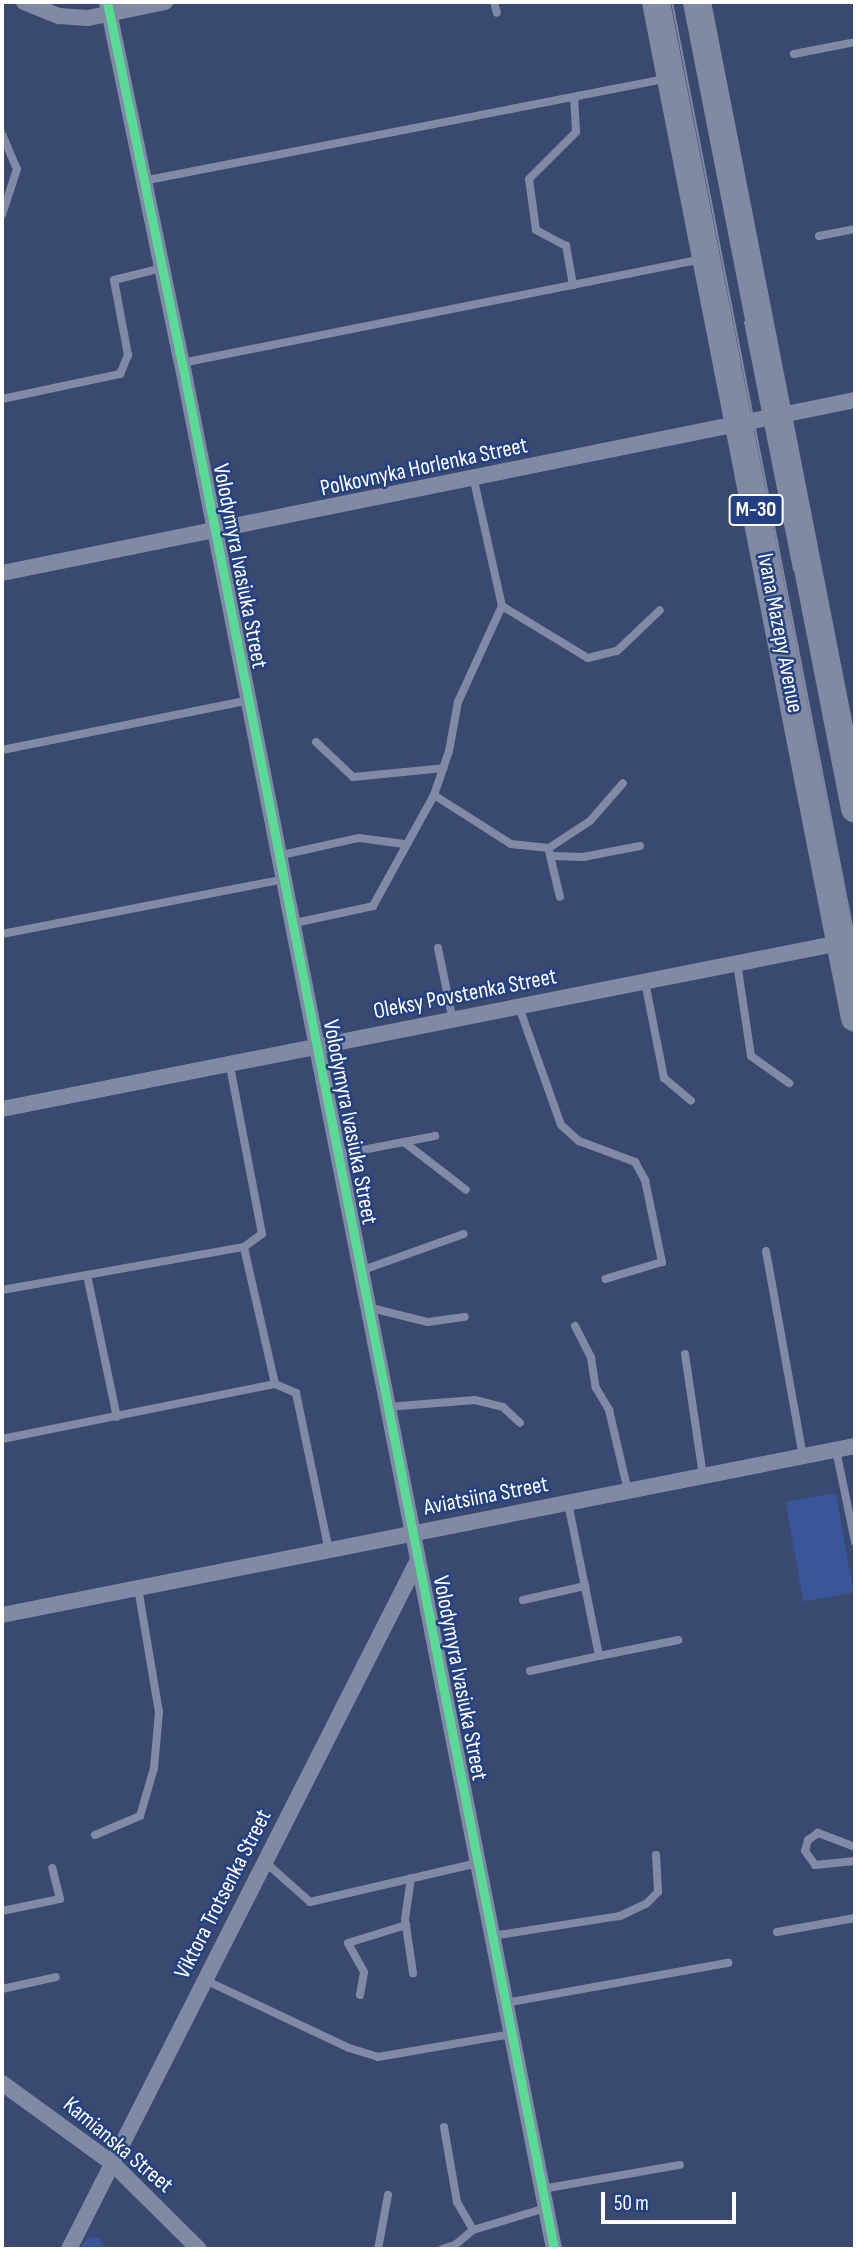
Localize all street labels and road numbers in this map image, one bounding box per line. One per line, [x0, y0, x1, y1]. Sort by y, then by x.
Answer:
street label: Polkovnyka Horlenka Street [318, 432, 530, 502]
street label: Volodymyra Ivasiuka Street [207, 461, 273, 671]
road number: М-30 [728, 492, 784, 528]
street label: Ivana Mazepy Avenue [751, 551, 809, 715]
street label: Oleksy Povstenka Street [371, 963, 559, 1025]
street label: Volodymyra Ivasiuka Street [317, 1017, 383, 1227]
street label: Aviatsiina Street [421, 1470, 551, 1522]
street label: Volodymyra Ivasiuka Street [427, 1573, 493, 1783]
street label: Viktora Trotsenka Street [168, 1805, 278, 1983]
street label: Kamianska Street [57, 2091, 179, 2199]

